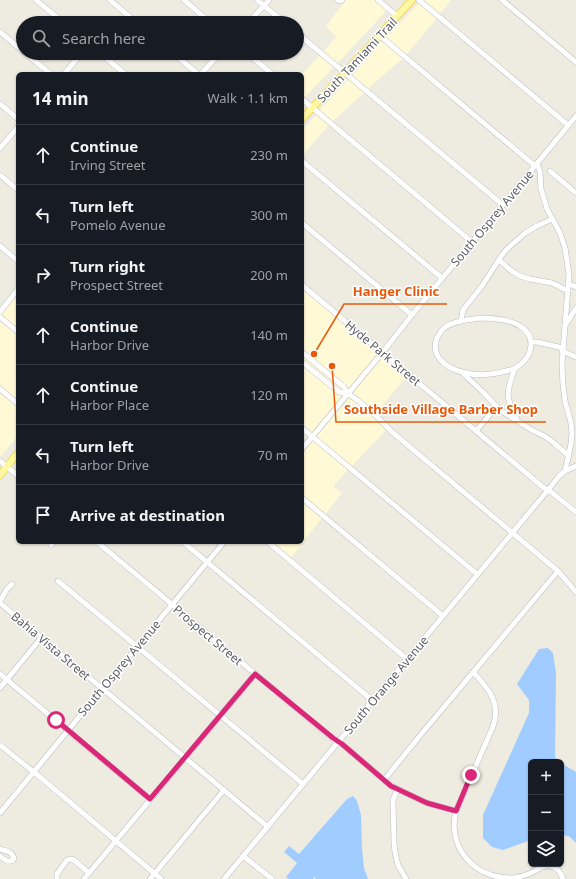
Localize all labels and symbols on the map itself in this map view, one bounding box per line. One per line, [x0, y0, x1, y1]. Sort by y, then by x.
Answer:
street label: South Tamiami Trail [313, 14, 401, 106]
street label: South Osprey Avenue [447, 166, 538, 270]
callout: Hanger Clinic [344, 279, 447, 304]
text: Hanger Clinic [353, 282, 440, 300]
street label: Hyde Park Street [341, 316, 425, 390]
callout: Southside Village Barber Shop [336, 397, 546, 422]
text: Southside Village Barber Shop [344, 400, 538, 418]
street label: Prospect Street [170, 601, 247, 670]
street label: Bahia Vista Street [8, 608, 95, 685]
street label: South Osprey Avenue [74, 616, 165, 720]
street label: South Orange Avenue [340, 632, 432, 738]
route start [47, 711, 65, 729]
route end [462, 766, 480, 784]

